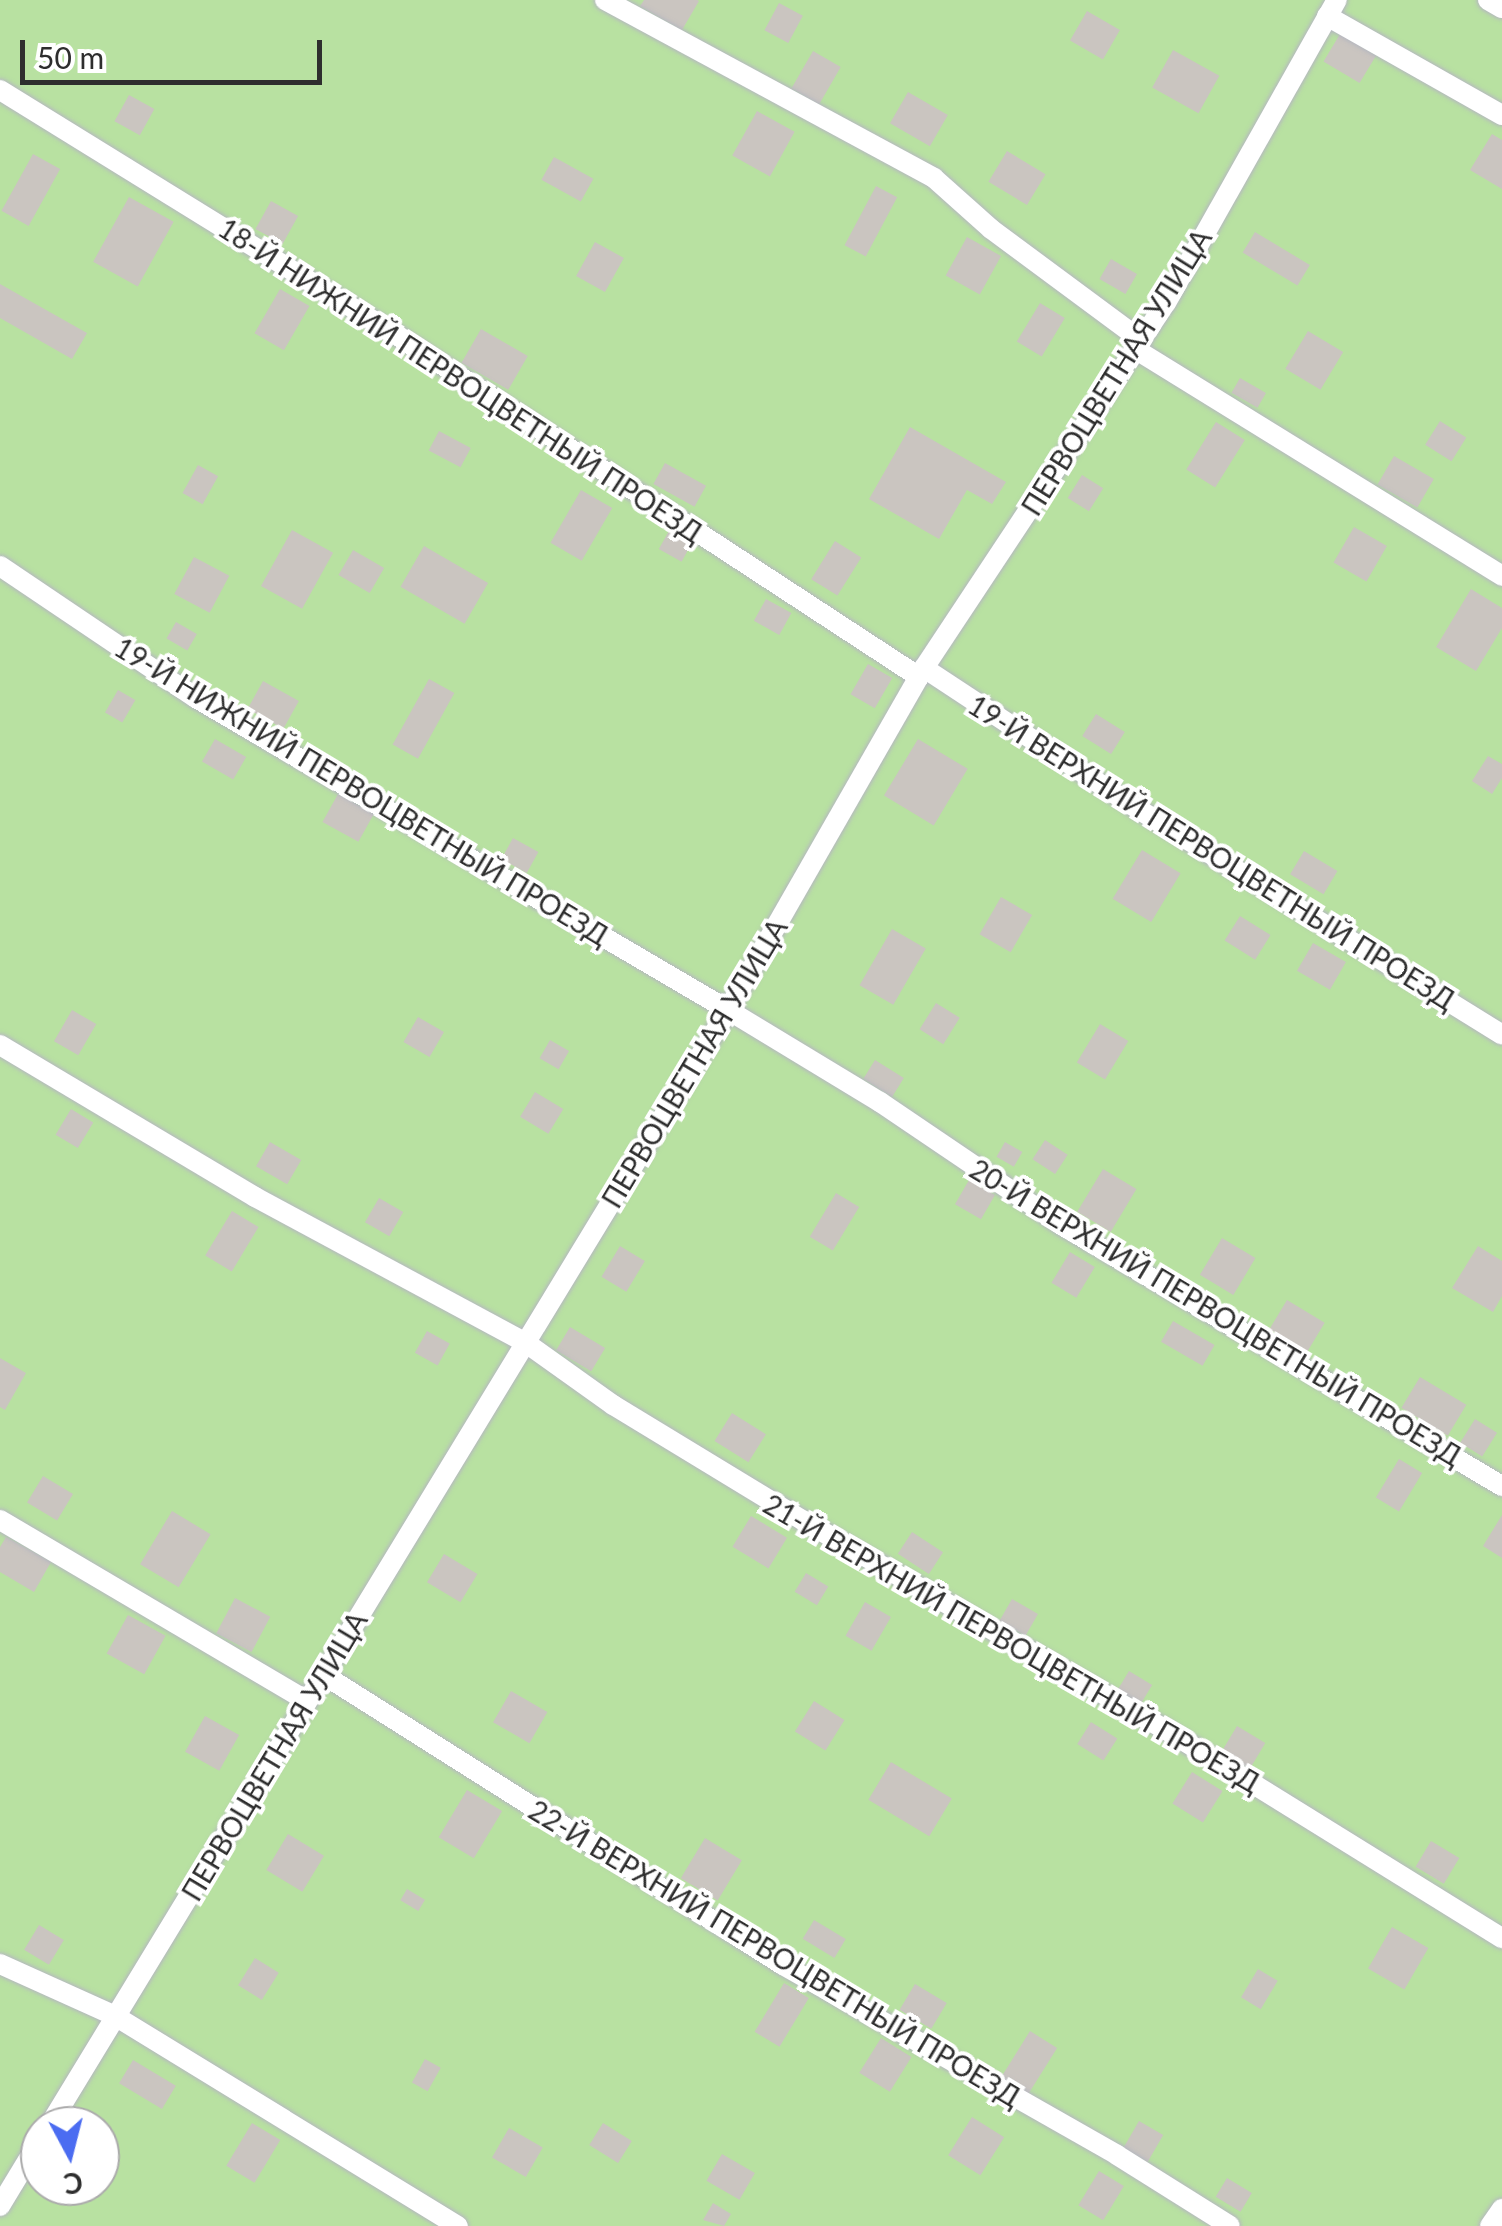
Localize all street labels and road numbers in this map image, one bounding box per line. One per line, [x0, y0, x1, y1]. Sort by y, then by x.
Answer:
street label: 18-Й НИЖНИЙ ПЕРВОЦВЕТНЫЙ ПРОЕЗД [213, 211, 709, 549]
street label: ПЕРВОЦВЕТНАЯ УЛИЦА [1014, 223, 1218, 521]
street label: 19-Й НИЖНИЙ ПЕРВОЦВЕТНЫЙ ПРОЕЗД [109, 630, 615, 952]
street label: 19-Й ВЕРХНИЙ ПЕРВОЦВЕТНЫЙ ПРОЕЗД [962, 687, 1462, 1017]
street label: ПЕРВОЦВЕТНАЯ УЛИЦА [594, 912, 794, 1214]
street label: 20-Й ВЕРХНИЙ ПЕРВОЦВЕТНЫЙ ПРОЕЗД [964, 1151, 1468, 1473]
street label: 21-Й ВЕРХНИЙ ПЕРВОЦВЕТНЫЙ ПРОЕЗД [758, 1487, 1266, 1799]
street label: ПЕРВОЦВЕТНАЯ УЛИЦА [174, 1605, 374, 1907]
street label: 22-Й ВЕРХНИЙ ПЕРВОЦВЕТНЫЙ ПРОЕЗД [523, 1792, 1027, 2114]

